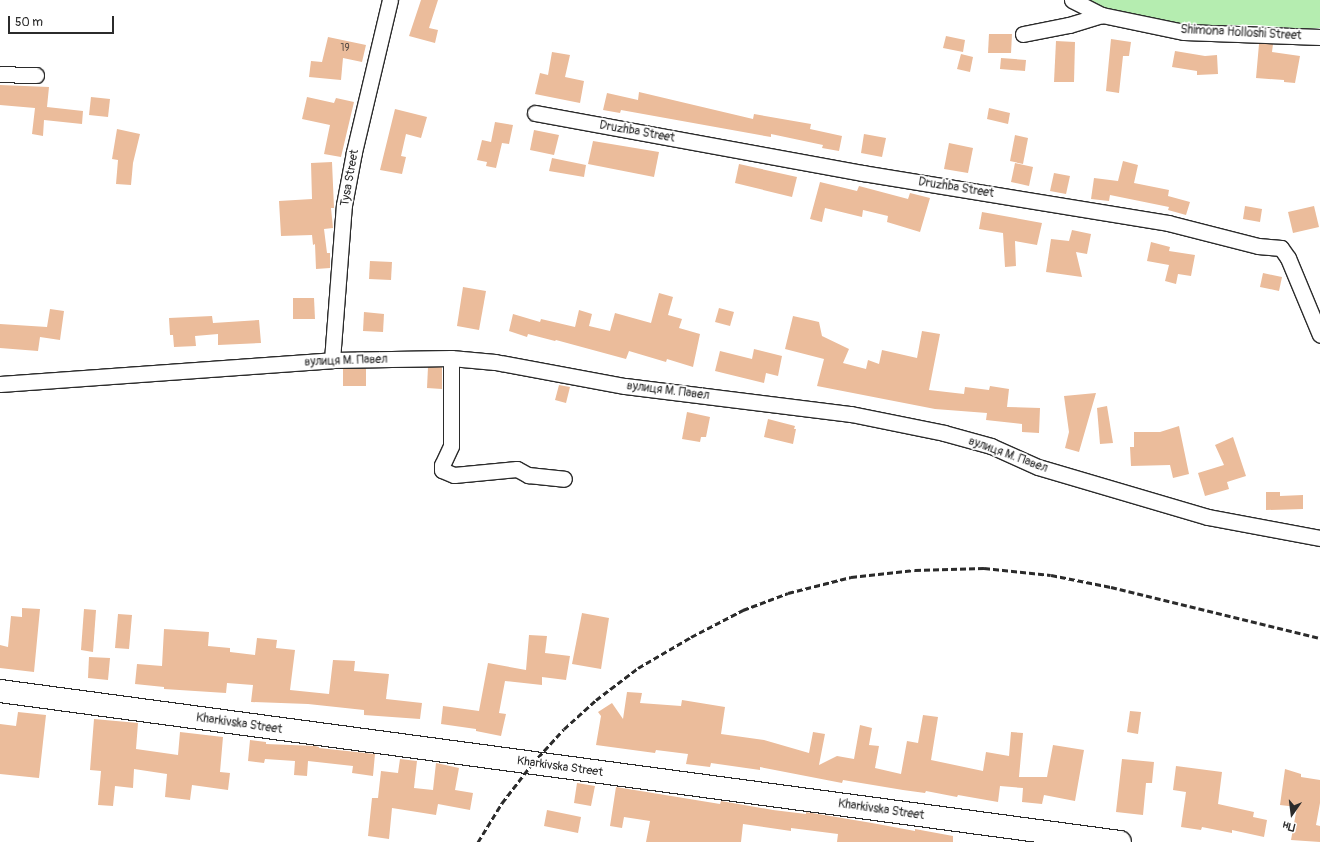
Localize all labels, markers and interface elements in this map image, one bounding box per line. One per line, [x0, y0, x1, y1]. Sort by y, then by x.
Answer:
scale bar [10, 8, 116, 34]
text: 50 m [15, 15, 43, 30]
street label: Shimona Holloshi Street [1180, 23, 1302, 43]
house number: 19 [340, 43, 350, 55]
street label: Druzhba Street [598, 118, 676, 146]
street label: Tysa Street [338, 148, 362, 208]
street label: Druzhba Street [917, 175, 995, 201]
street label: вулиця М. Павел [304, 352, 388, 370]
street label: вулиця М. Павел [626, 379, 710, 403]
street label: вулиця М. Павел [966, 434, 1050, 476]
street label: Kharkivska Street [195, 711, 283, 737]
street label: Kharkivska Street [516, 754, 604, 780]
north arrow [1272, 794, 1312, 834]
street label: Kharkivska Street [837, 797, 925, 823]
text: Пн [1282, 818, 1296, 834]

